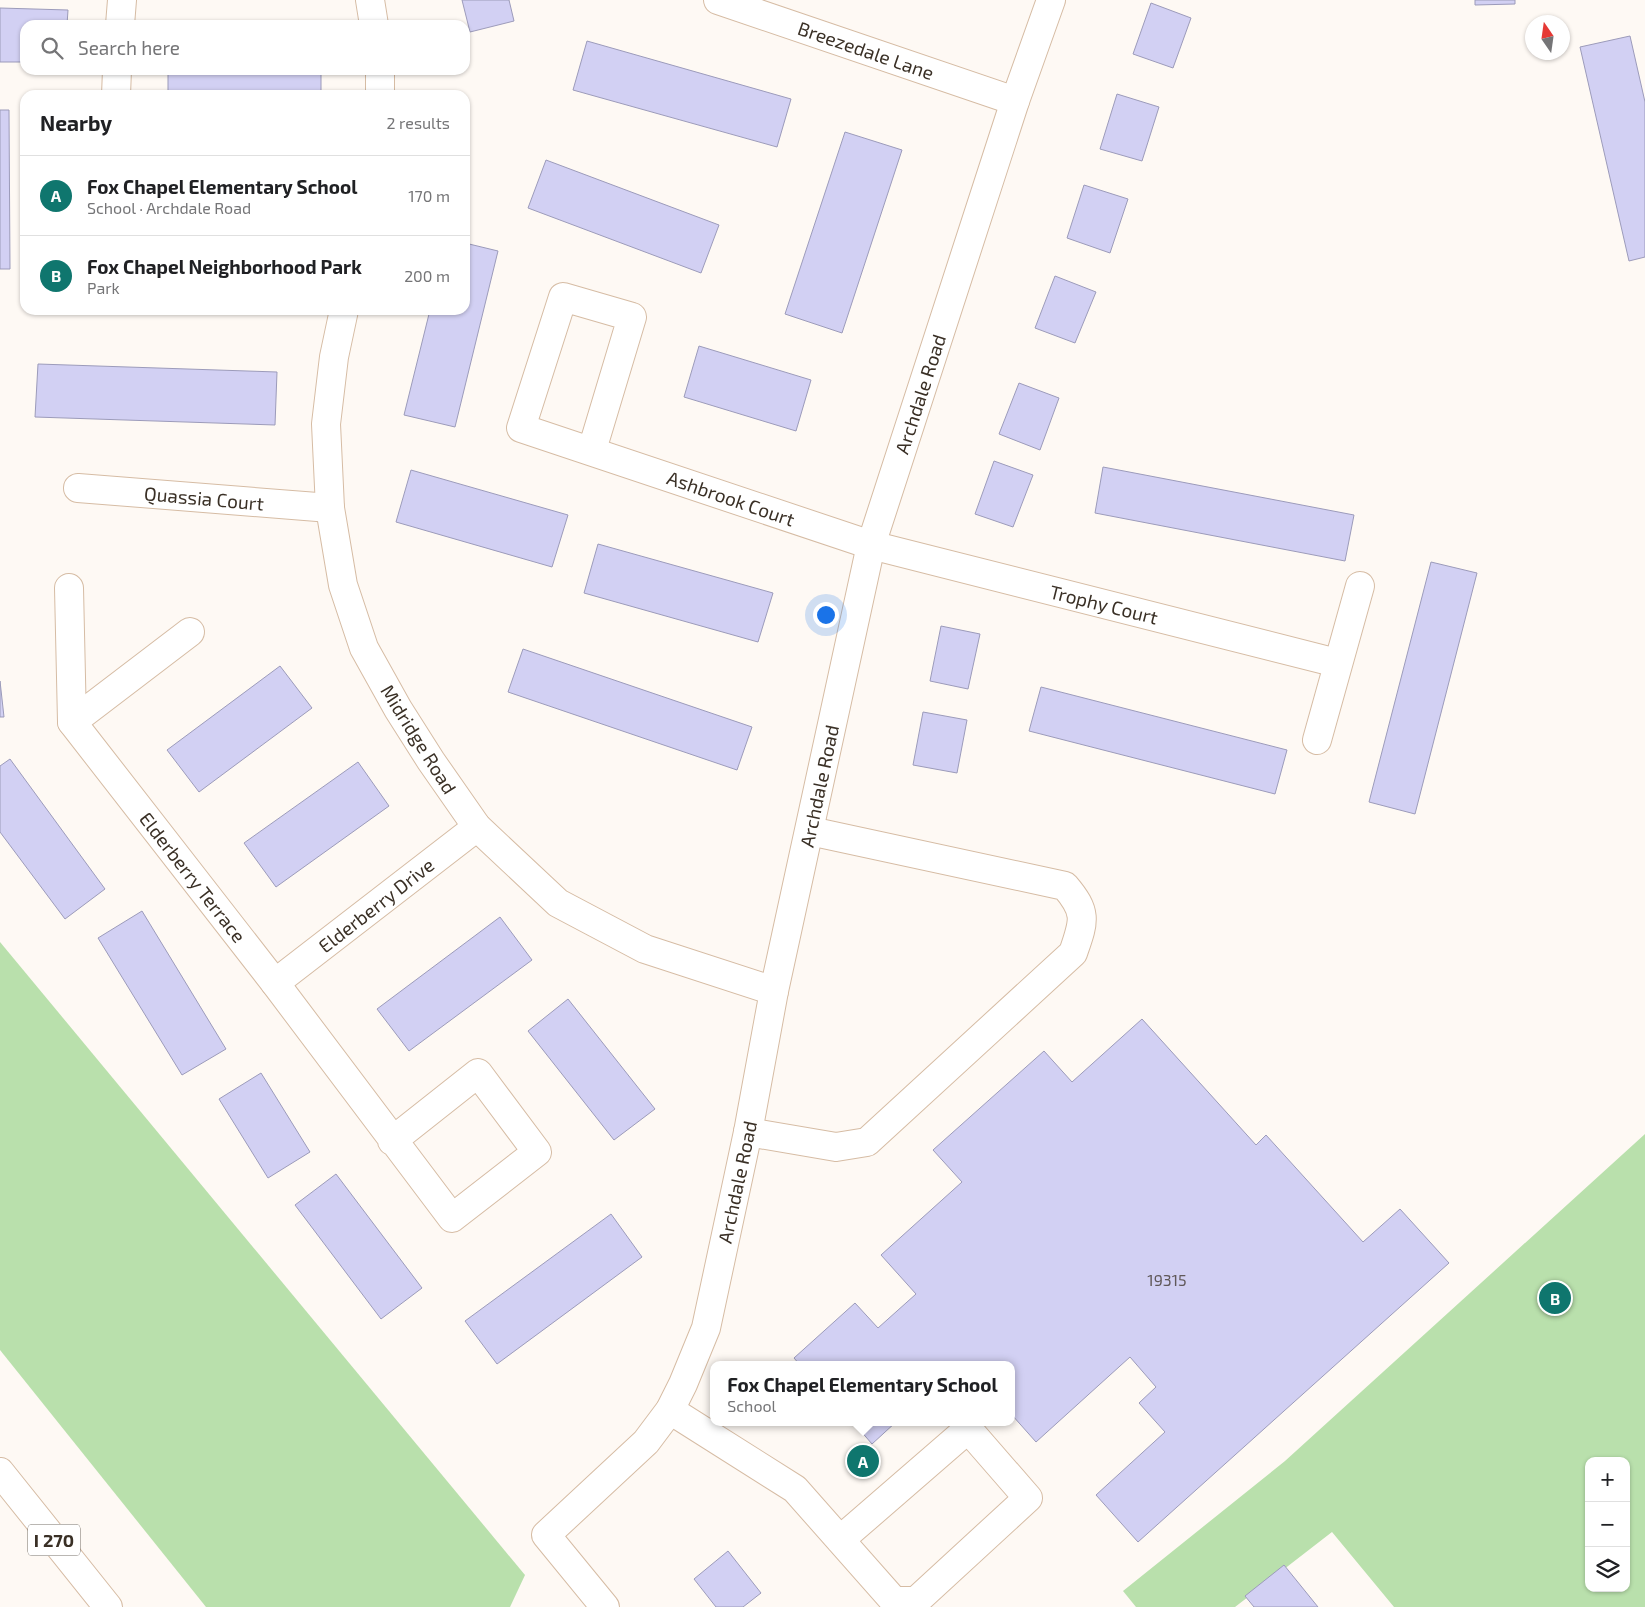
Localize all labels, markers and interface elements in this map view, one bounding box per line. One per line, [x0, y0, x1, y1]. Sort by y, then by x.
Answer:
north arrow [1525, 15, 1570, 60]
street label: Breezedale Lane [795, 16, 937, 84]
search box [20, 20, 470, 75]
icon: search [38, 34, 66, 62]
text: Search here [78, 36, 180, 59]
text: Nearby [40, 110, 112, 135]
text: 2 results [387, 113, 450, 132]
text: Fox Chapel Elementary School [87, 175, 357, 198]
text: A [51, 186, 61, 205]
text: 170 m [408, 186, 450, 205]
text: School · Archdale Road [87, 198, 251, 217]
text: Fox Chapel Neighborhood Park [87, 255, 362, 278]
text: B [51, 266, 61, 285]
text: 200 m [404, 266, 450, 285]
text: Park [87, 278, 120, 297]
street label: Archdale Road [890, 331, 950, 457]
street label: Ashbrook Court [664, 465, 798, 531]
street label: Quassia Court [143, 481, 265, 515]
street label: Trophy Court [1048, 579, 1160, 629]
your location [813, 602, 839, 628]
street label: Midridge Road [376, 680, 462, 798]
street label: Archdale Road [795, 723, 843, 849]
street label: Elderberry Terrace [135, 807, 251, 947]
street label: Elderberry Drive [314, 853, 438, 957]
street label: Archdale Road [713, 1119, 761, 1245]
house number: 19315 [1147, 1270, 1187, 1289]
pin: B [1539, 1279, 1571, 1317]
popup [710, 1361, 1015, 1426]
text: Fox Chapel Elementary School [727, 1373, 998, 1396]
text: School [727, 1396, 776, 1415]
pin: A [847, 1442, 879, 1480]
map controls [1585, 1457, 1630, 1592]
button: + [1585, 1457, 1630, 1502]
button: − [1585, 1502, 1630, 1547]
road number: I 270 [28, 1524, 80, 1556]
button: layers [1585, 1547, 1630, 1592]

